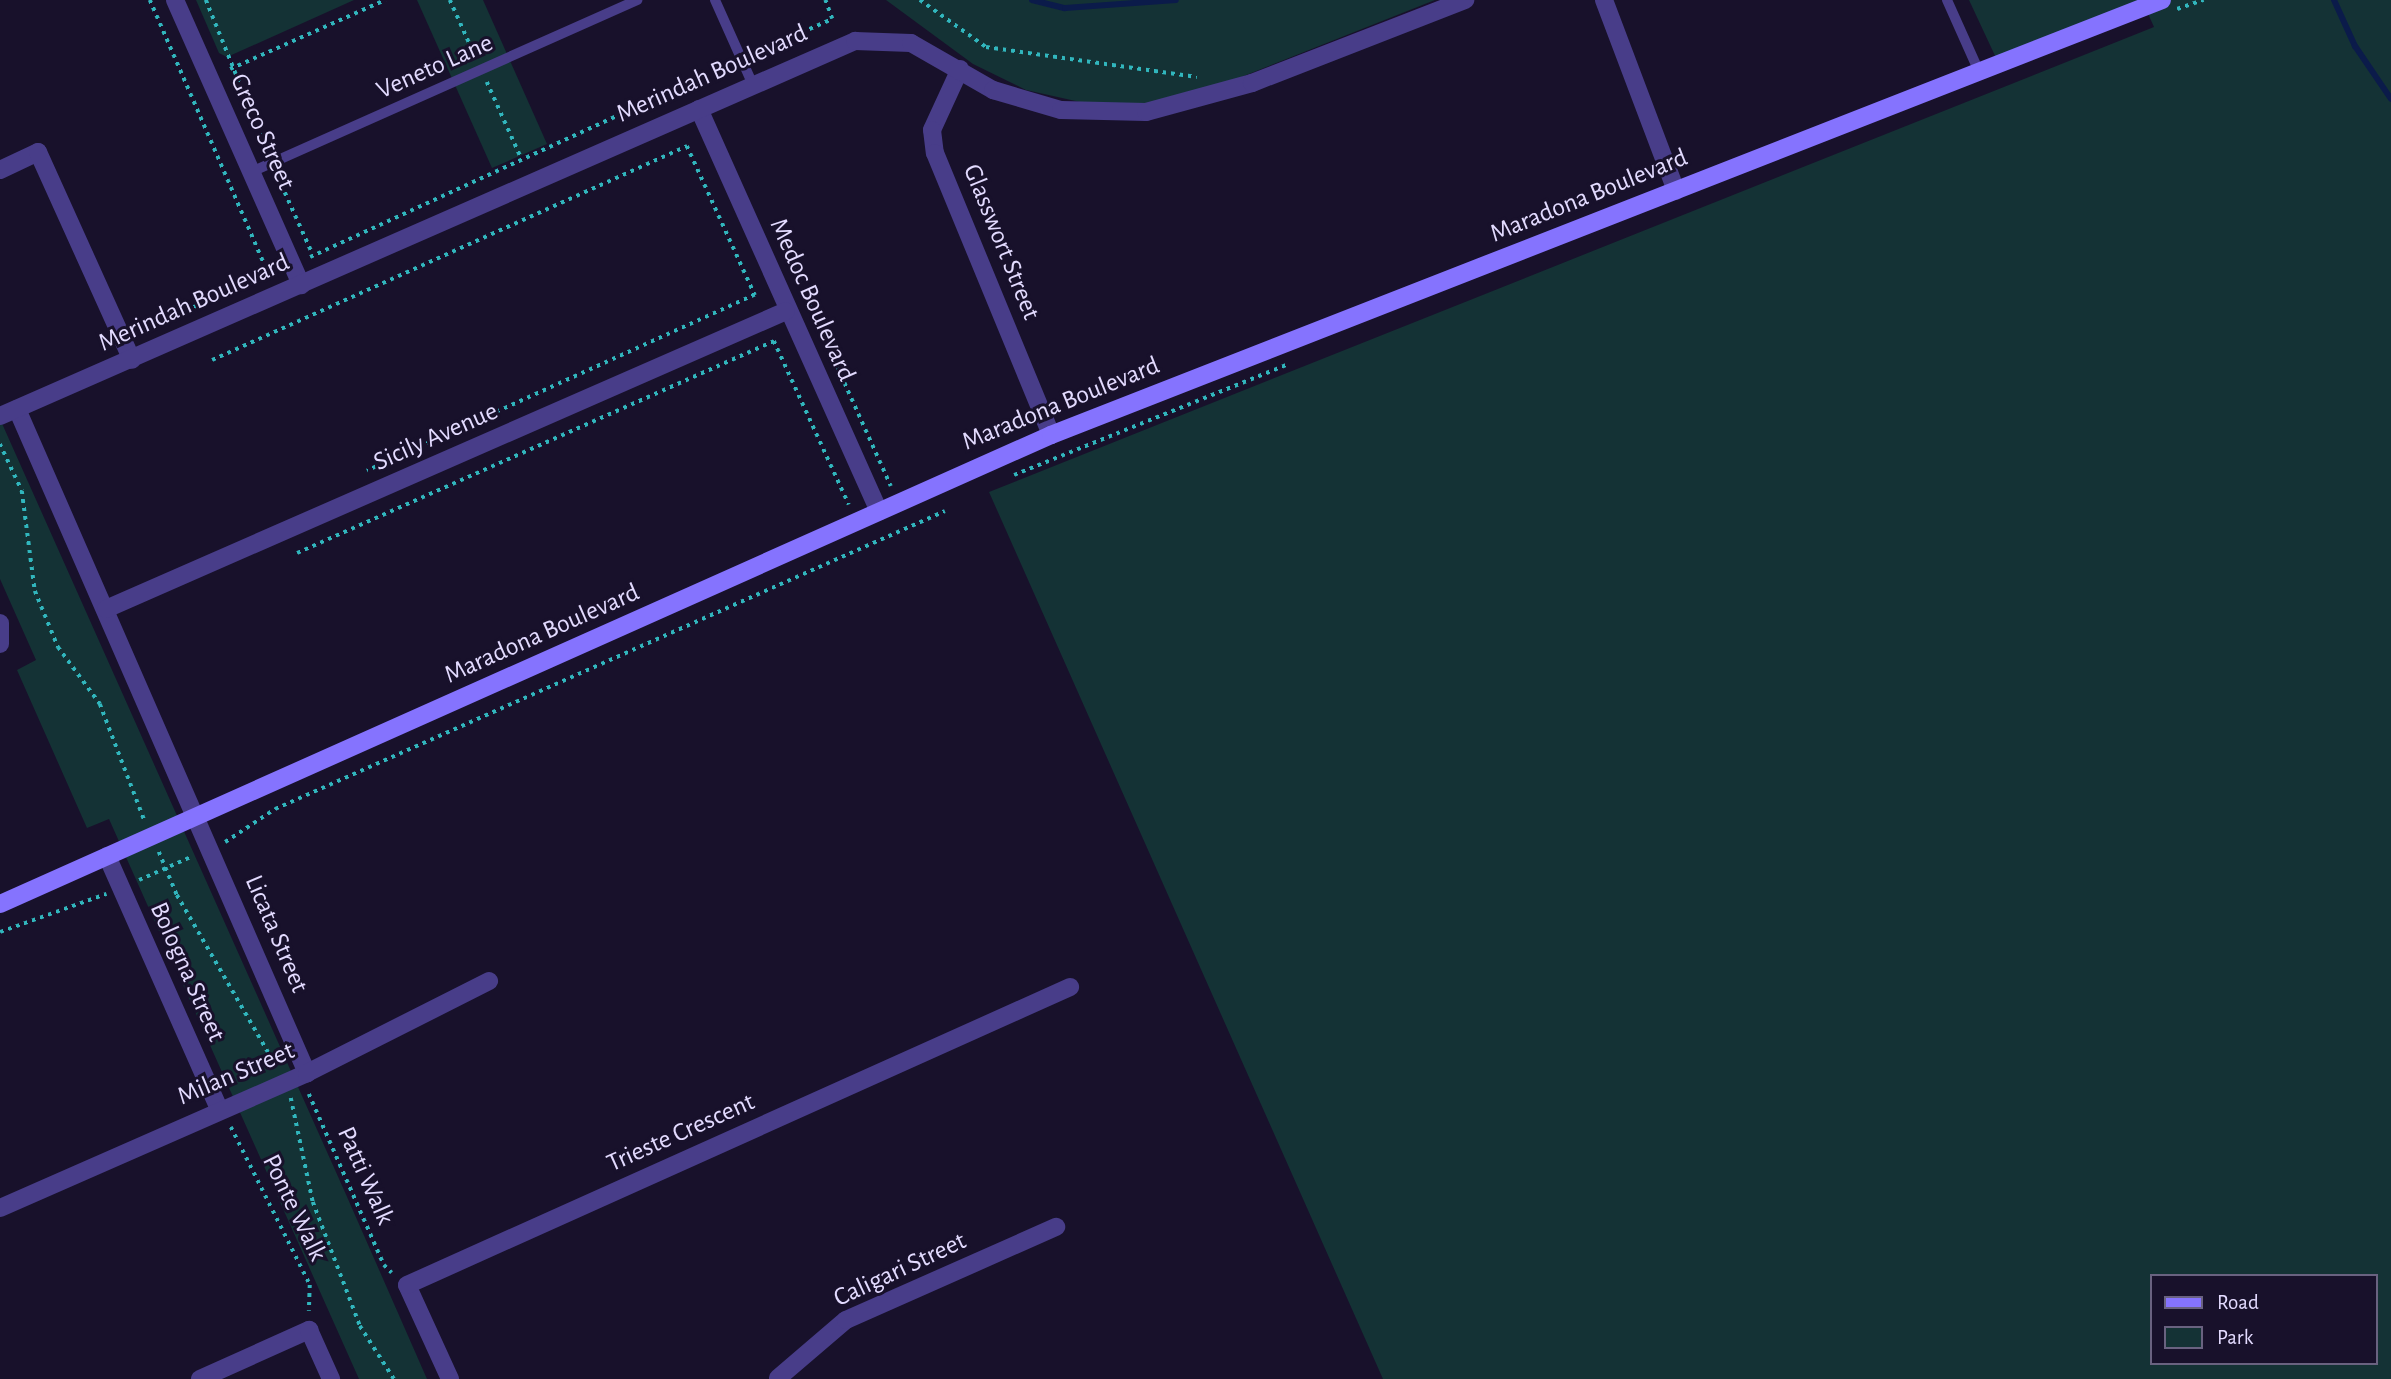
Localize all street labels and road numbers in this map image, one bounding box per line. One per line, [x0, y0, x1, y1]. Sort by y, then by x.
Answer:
street label: Merindah Boulevard [612, 18, 812, 130]
street label: Veneto Lane [372, 28, 498, 106]
street label: Greco Street [223, 69, 301, 195]
street label: Maradona Boulevard [1486, 142, 1692, 250]
street label: Glasswort Street [956, 160, 1046, 324]
street label: Medoc Boulevard [762, 214, 862, 386]
street label: Merindah Boulevard [94, 247, 294, 359]
street label: Maradona Boulevard [958, 350, 1164, 458]
street label: Sicily Avenue [369, 396, 503, 478]
street label: Maradona Boulevard [440, 577, 644, 691]
street label: Licata Street [237, 871, 315, 997]
street label: Bologna Street [142, 897, 232, 1047]
street label: Milan Street [173, 1035, 299, 1113]
street label: Trieste Crescent [602, 1087, 760, 1179]
street label: Patti Walk [330, 1122, 400, 1230]
street label: Ponte Walk [255, 1150, 333, 1266]
street label: Caligari Street [829, 1226, 971, 1314]

